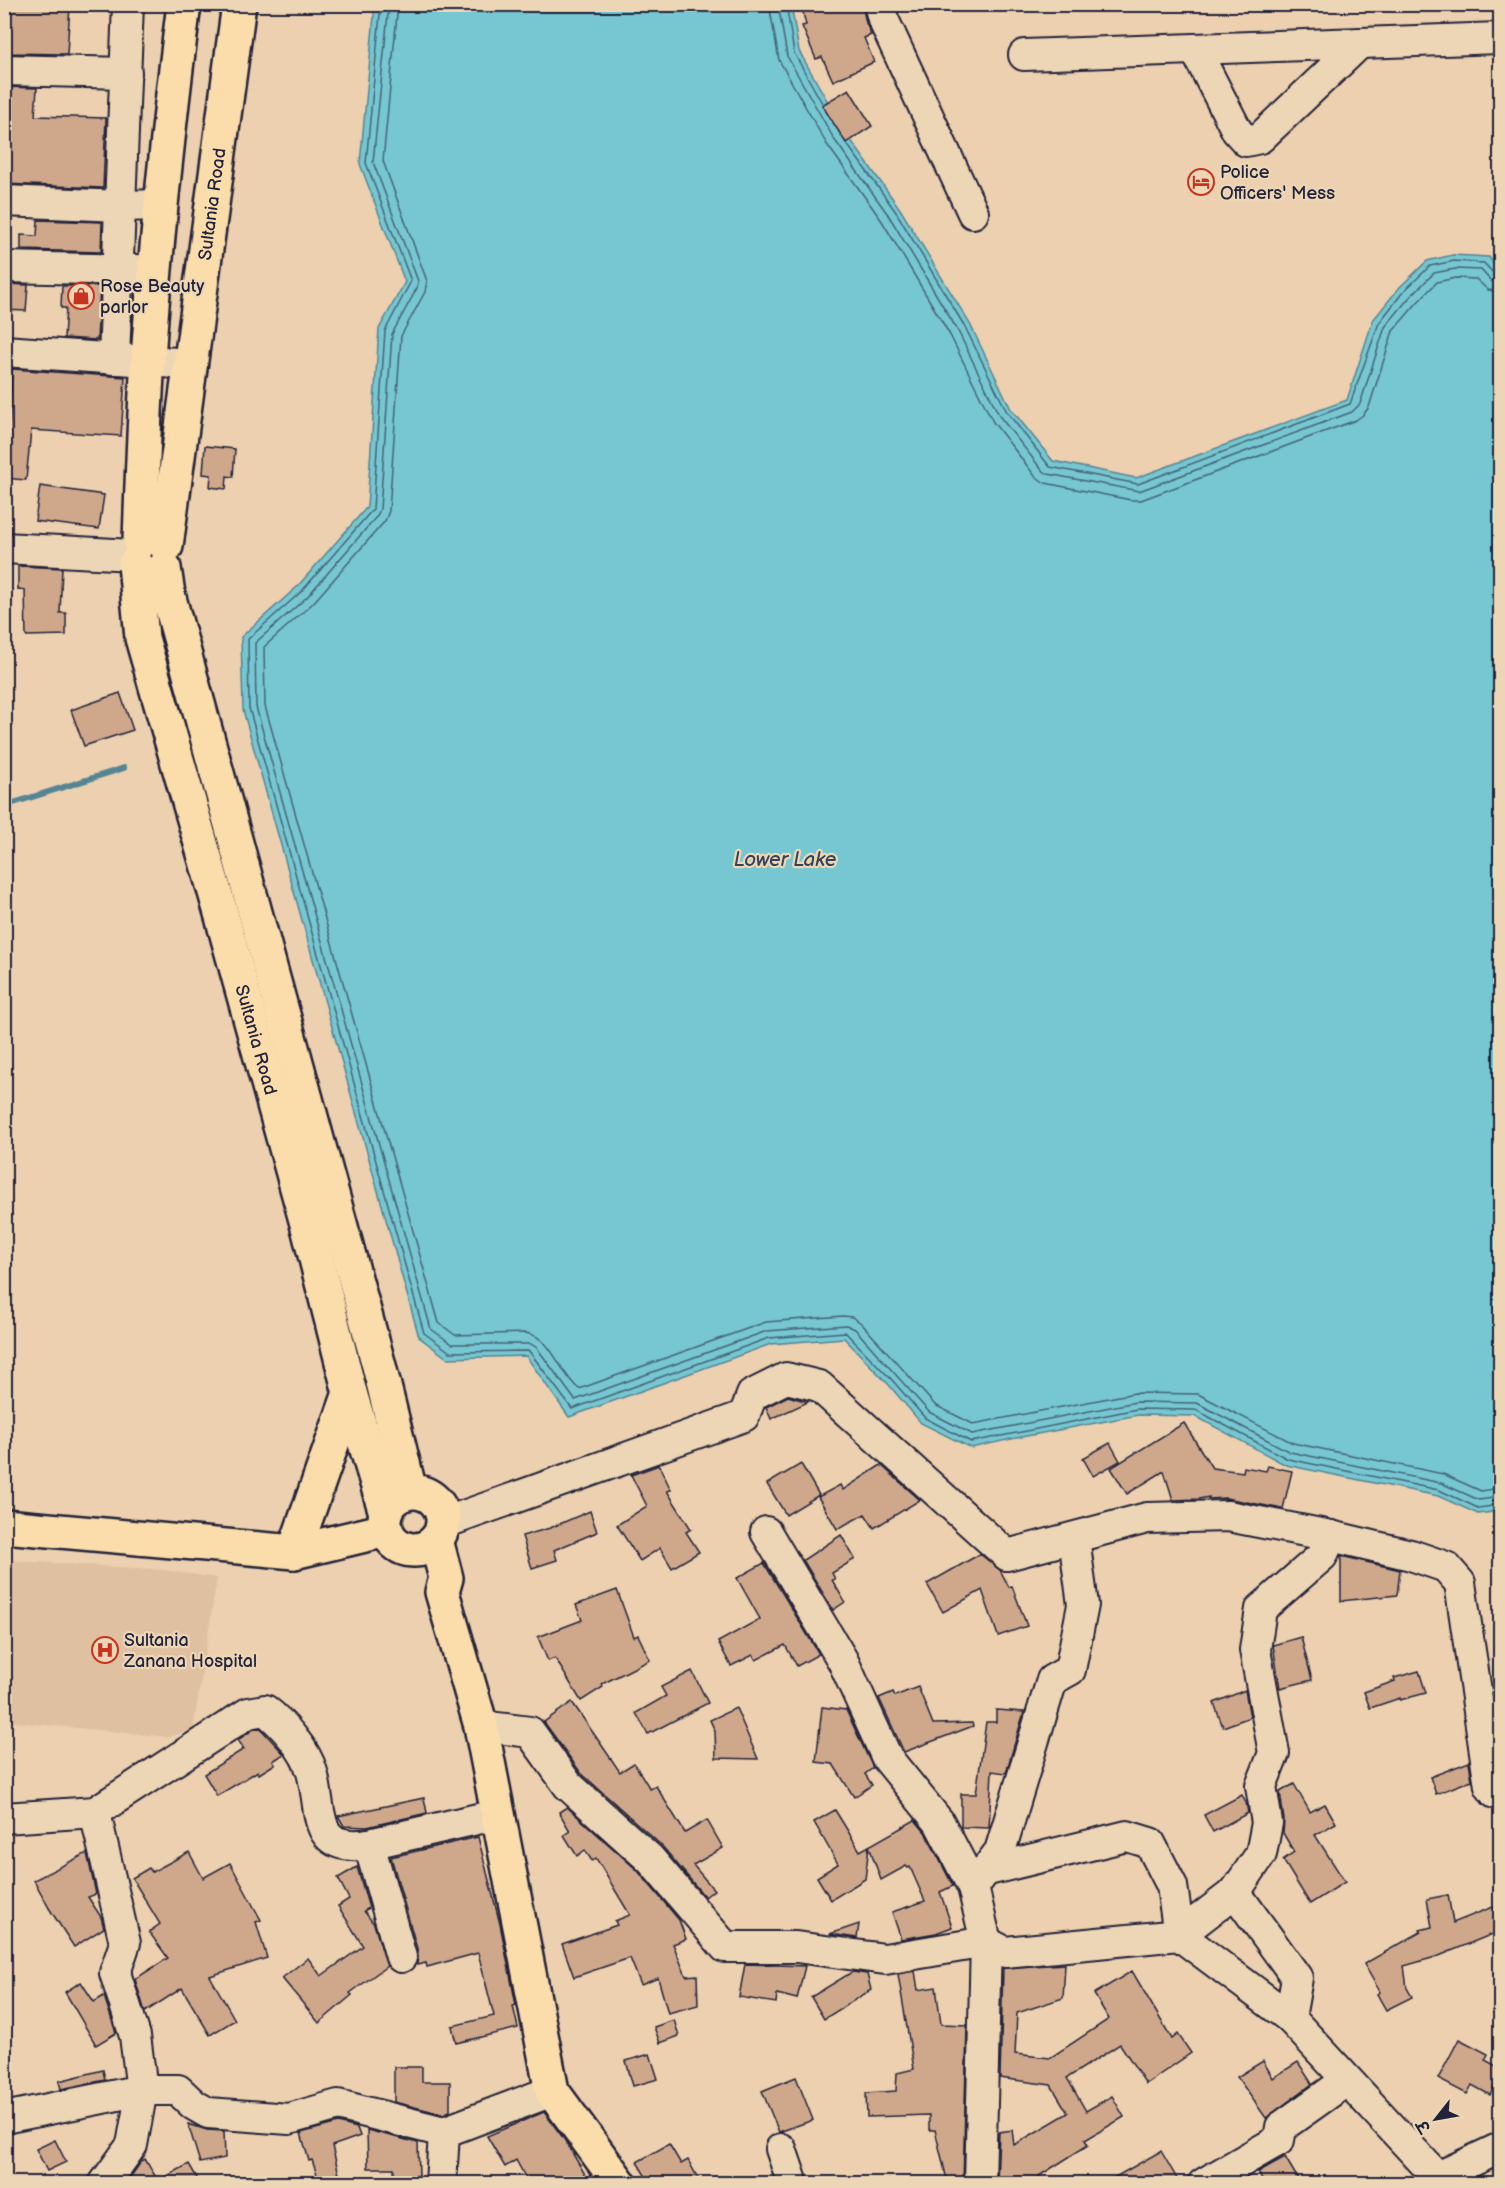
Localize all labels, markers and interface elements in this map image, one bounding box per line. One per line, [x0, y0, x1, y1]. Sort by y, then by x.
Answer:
street label: Sultania Road [194, 147, 230, 262]
place label: Police Officers' Mess [1220, 162, 1335, 204]
hotel icon: Police Officers' Mess [1186, 167, 1216, 197]
place label: Rose Beauty parlor [100, 276, 205, 318]
shop icon: Rose Beauty parlor [66, 281, 96, 311]
water label: Lower Lake [734, 848, 837, 872]
street label: Sultania Road [231, 982, 281, 1097]
place label: Sultania Zanana Hospital [123, 1630, 257, 1672]
hospital icon: Sultania Zanana Hospital [90, 1635, 120, 1665]
north arrow [1406, 2089, 1466, 2149]
text: उ [1413, 2115, 1436, 2137]

